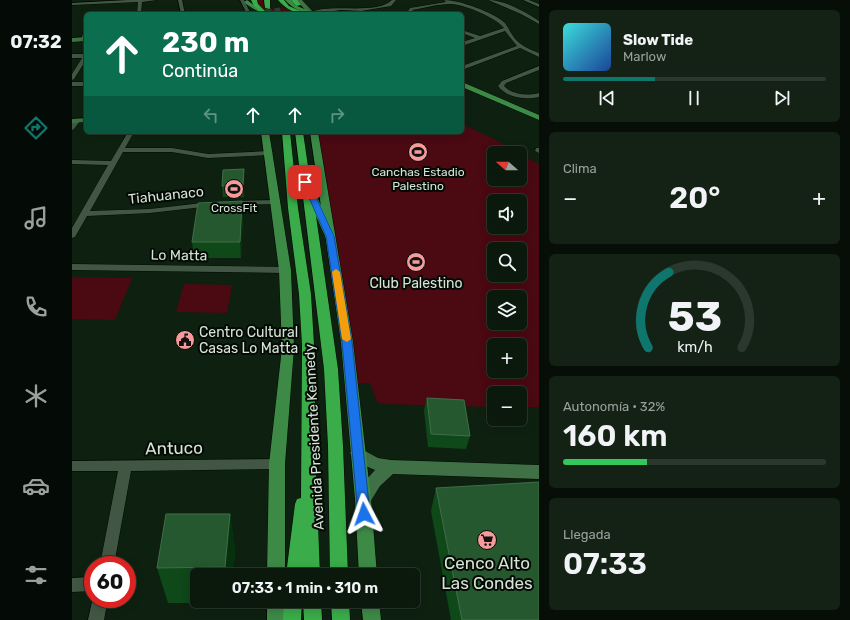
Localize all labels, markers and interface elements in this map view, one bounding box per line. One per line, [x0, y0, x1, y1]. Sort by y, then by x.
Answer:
text: 230 m [162, 26, 249, 59]
icon: ahead [96, 28, 148, 80]
text: 07:32 [10, 31, 62, 53]
text: Slow Tide [623, 31, 693, 49]
text: Marlow [623, 49, 666, 64]
text: Continúa [162, 60, 238, 82]
icon: previous [596, 87, 618, 109]
icon: pause [683, 87, 705, 109]
icon: next [771, 87, 793, 109]
icon: left [200, 104, 222, 126]
icon: ahead [242, 104, 264, 126]
icon: ahead [284, 104, 306, 126]
icon: right [326, 104, 348, 126]
icon: directions [22, 114, 50, 142]
sports icon: Canchas Estadio Palestino [407, 141, 429, 163]
north arrow [487, 146, 527, 186]
map controls [487, 146, 527, 426]
text: Clima [563, 161, 597, 176]
pin [288, 165, 322, 199]
place label: Canchas Estadio Palestino [371, 165, 465, 193]
icon: arrive [294, 171, 316, 193]
sports icon: CrossFit [223, 178, 245, 200]
text: 20° [669, 180, 720, 216]
street label: Tiahuanaco [127, 183, 205, 208]
text: − [563, 185, 577, 212]
text: + [812, 185, 826, 212]
button: sound [487, 194, 527, 234]
place label: CrossFit [211, 201, 257, 215]
icon: music [22, 204, 50, 232]
button: search [487, 242, 527, 282]
street label: Lo Matta [151, 247, 207, 264]
sports icon: Club Palestino [405, 251, 427, 273]
place label: Club Palestino [369, 275, 463, 292]
button: layers [487, 290, 527, 330]
text: 53 [667, 292, 722, 341]
icon: phone [22, 293, 50, 321]
place label: Centro Cultural Casas Lo Matta [199, 324, 298, 357]
public building icon: Centro Cultural Casas Lo Matta [174, 329, 196, 351]
button: + [487, 338, 527, 378]
text: km/h [677, 339, 712, 356]
street label: Avenida Presidente Kennedy [301, 343, 328, 530]
icon: climate [22, 382, 50, 410]
button: − [487, 386, 527, 426]
text: Autonomía · 32% [563, 399, 665, 414]
text: 160 km [563, 418, 667, 454]
street label: Antuco [145, 437, 203, 459]
icon: car [22, 472, 50, 500]
position arrow [343, 493, 385, 535]
text: Llegada [563, 527, 611, 542]
supermarket icon: Cenco Alto Las Condes [476, 529, 498, 551]
text: 07:33 [563, 546, 647, 582]
place label: Cenco Alto Las Condes [441, 553, 533, 593]
speed limit sign: 60 [84, 556, 136, 608]
icon: filters [22, 561, 50, 589]
text: 07:33 · 1 min · 310 m [232, 579, 378, 597]

